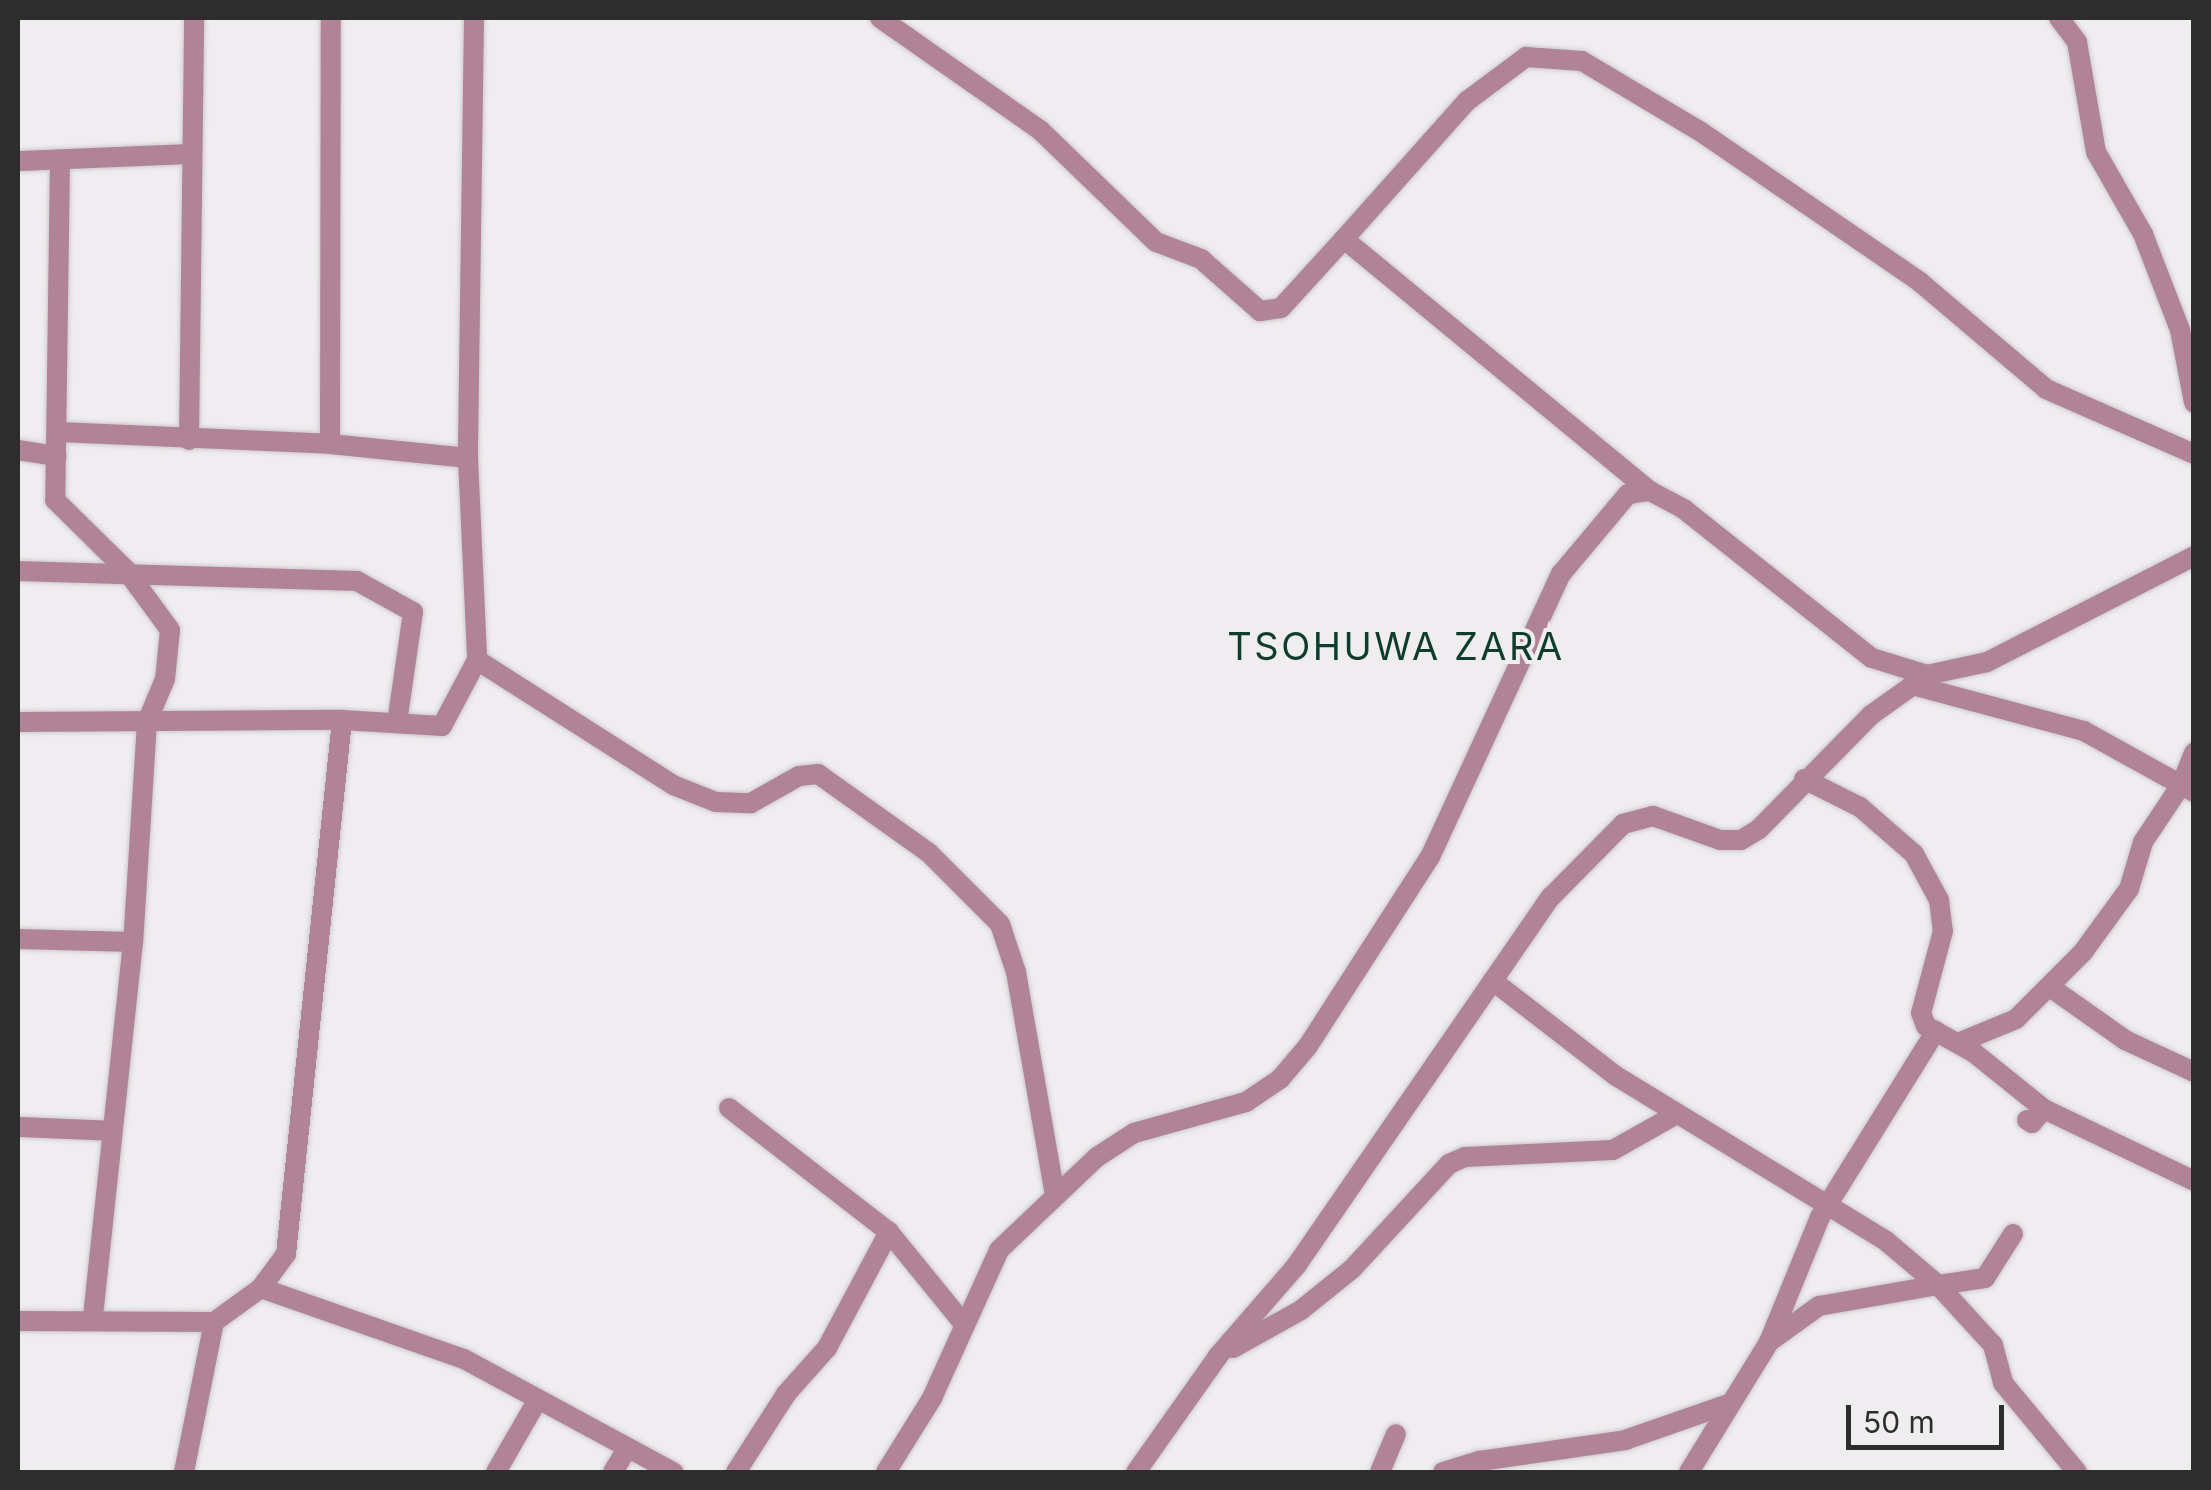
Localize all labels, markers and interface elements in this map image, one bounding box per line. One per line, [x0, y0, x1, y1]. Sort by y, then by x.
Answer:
district label: TSOHUWA ZARA [1227, 624, 1565, 670]
scale bar [1851, 1385, 2008, 1447]
text: 50 m [1863, 1404, 1935, 1440]

